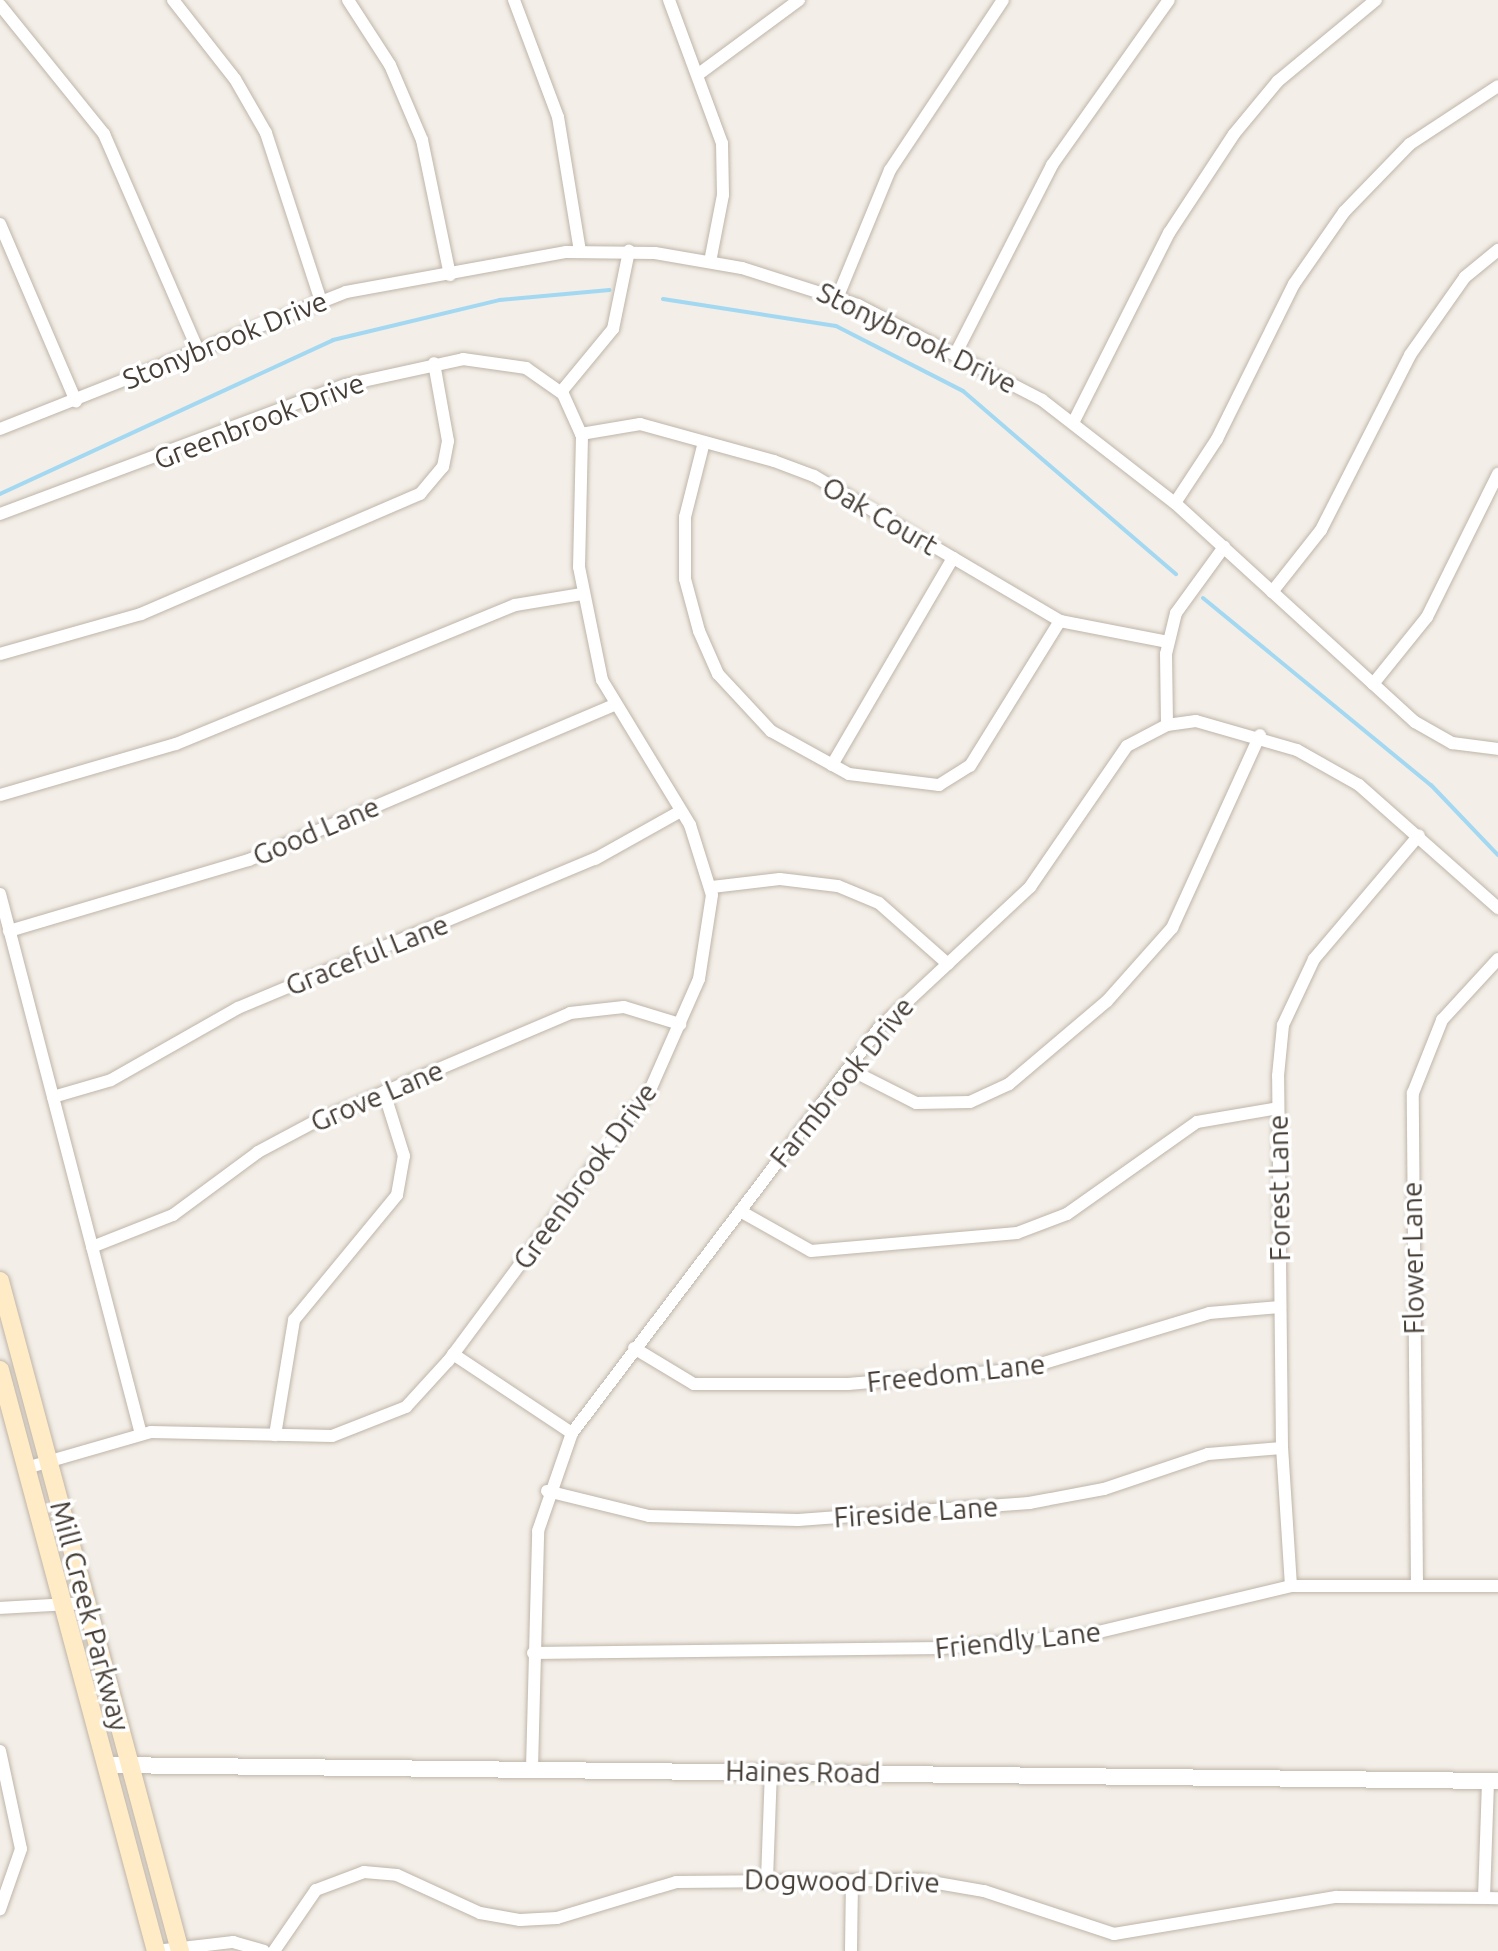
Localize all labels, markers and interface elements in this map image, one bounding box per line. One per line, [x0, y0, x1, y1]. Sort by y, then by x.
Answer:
street label: Stonybrook Drive [812, 275, 1022, 401]
street label: Stonybrook Drive [118, 284, 332, 396]
street label: Greenbrook Drive [149, 365, 369, 477]
street label: Oak Court [816, 470, 944, 562]
street label: Good Lane [248, 789, 384, 873]
street label: Graceful Lane [281, 907, 453, 1003]
street label: Farmbrook Drive [763, 990, 921, 1174]
street label: Grove Lane [306, 1053, 448, 1139]
street label: Greenbrook Drive [506, 1076, 664, 1276]
street label: Forest Lane [1261, 1114, 1297, 1262]
street label: Flower Lane [1395, 1181, 1431, 1335]
street label: Freedom Lane [865, 1347, 1047, 1399]
street label: Fireside Lane [833, 1489, 999, 1535]
street label: Mill Creek Parkway [43, 1497, 137, 1735]
street label: Friendly Lane [933, 1615, 1103, 1665]
street label: Haines Road [725, 1754, 881, 1790]
street label: Dogwood Drive [744, 1862, 940, 1900]

